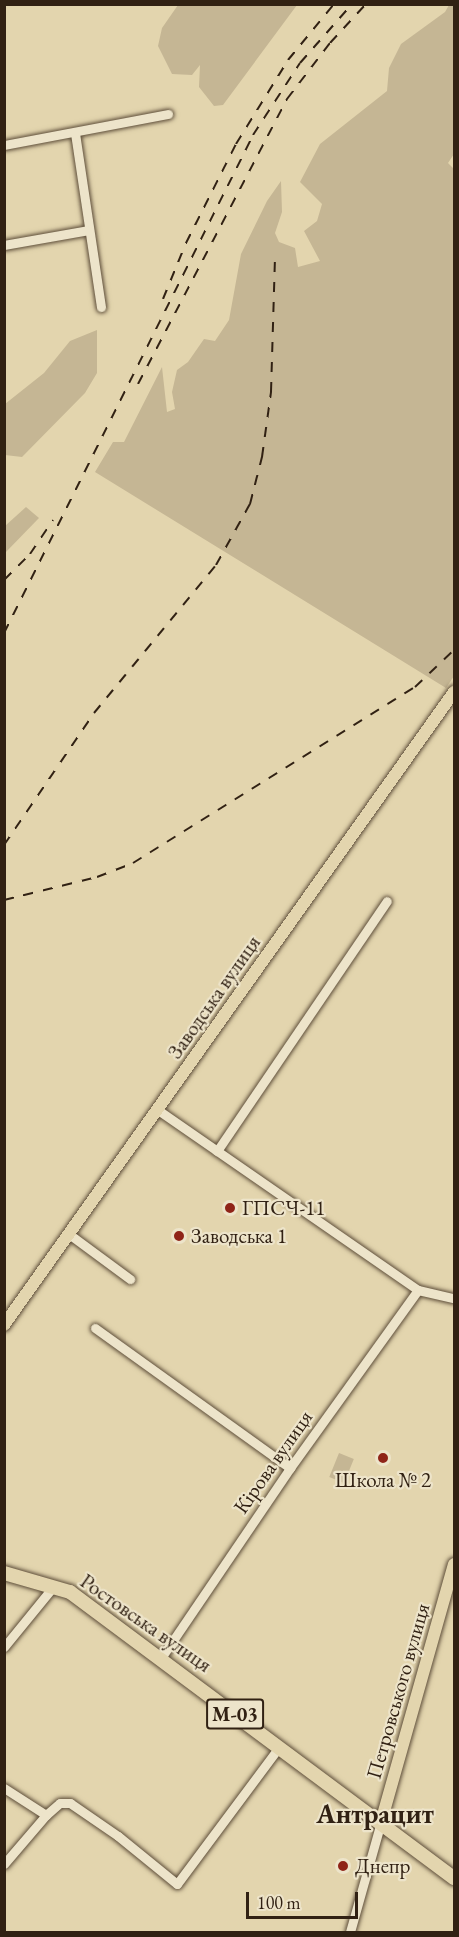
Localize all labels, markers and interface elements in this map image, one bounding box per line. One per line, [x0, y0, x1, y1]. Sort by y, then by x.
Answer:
street label: Заводська вулиця [162, 930, 266, 1064]
place label: ГПСЧ-11 [242, 1195, 325, 1221]
marker: ГПСЧ-11 [223, 1201, 237, 1215]
place label: Заводська 1 [191, 1223, 287, 1249]
marker: Заводська 1 [172, 1229, 186, 1243]
street label: Кірова вулиця [228, 1405, 318, 1519]
marker: Школа № 2 [376, 1451, 390, 1465]
place label: Школа № 2 [335, 1467, 431, 1493]
street label: Ростовська вулиця [75, 1568, 217, 1678]
street label: Петровського вулиця [361, 1600, 435, 1782]
road number: М-03 [205, 1697, 265, 1731]
district label: Антрацит [316, 1798, 434, 1830]
place label: Днепр [355, 1853, 410, 1879]
marker: Днепр [336, 1859, 350, 1873]
scale bar [249, 1880, 362, 1918]
text: 100 m [257, 1891, 301, 1914]

